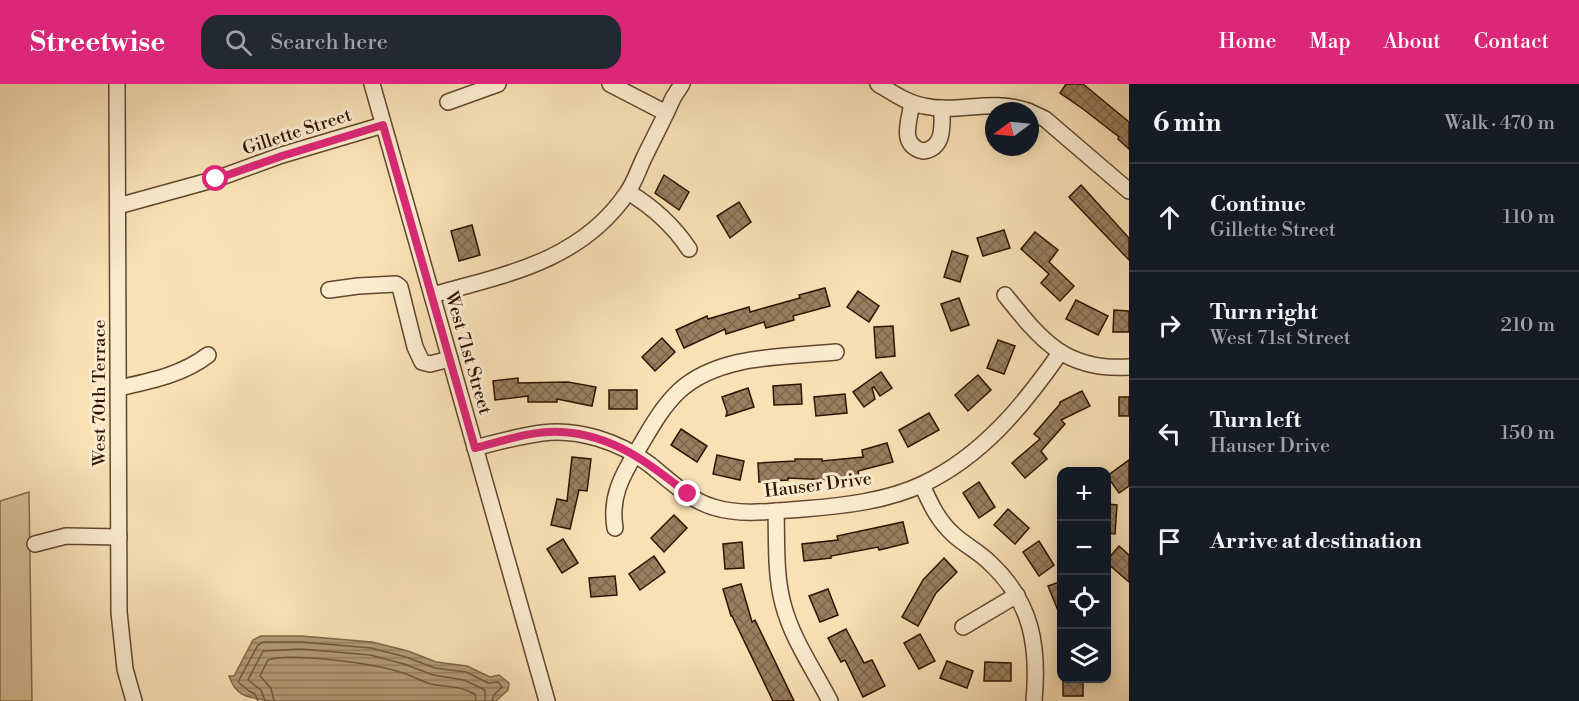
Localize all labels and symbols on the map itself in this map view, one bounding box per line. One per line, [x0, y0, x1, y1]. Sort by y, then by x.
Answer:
north arrow [985, 102, 1039, 156]
street label: Gillette Street [240, 103, 355, 160]
route start [202, 165, 228, 191]
street label: West 71st Street [439, 288, 497, 418]
street label: West 70th Terrace [88, 319, 111, 468]
street label: Hauser Drive [763, 467, 873, 503]
route end [674, 480, 700, 506]

